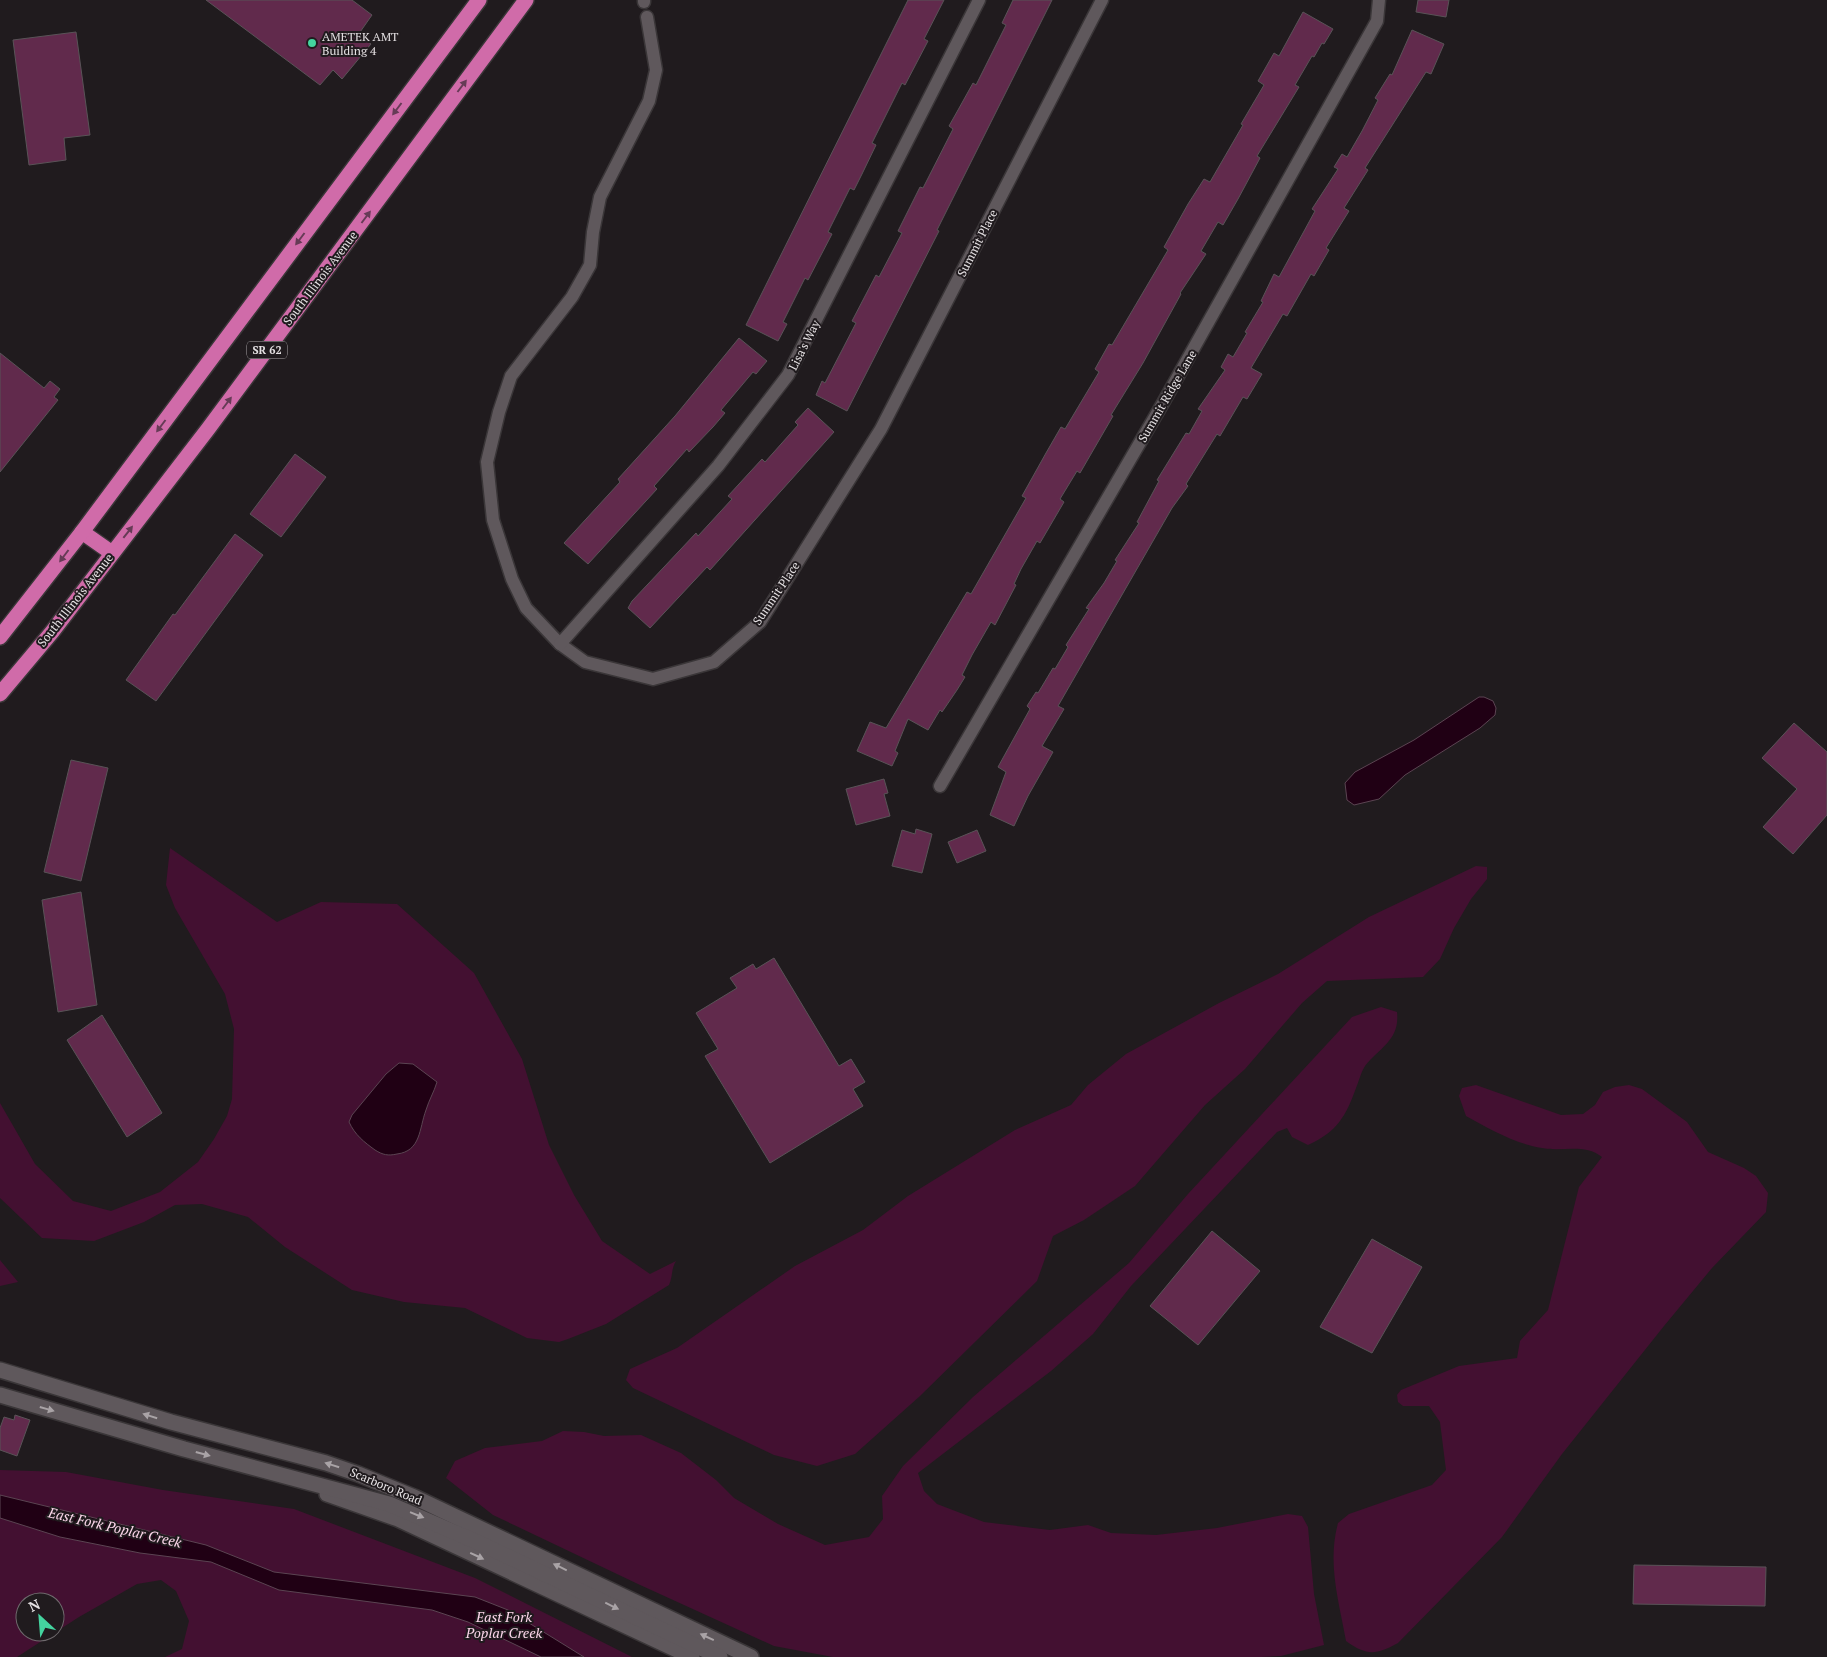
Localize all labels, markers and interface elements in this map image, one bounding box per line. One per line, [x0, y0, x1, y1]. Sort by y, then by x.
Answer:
place label: AMETEK AMT Building 4 [322, 29, 399, 58]
marker: AMETEK AMT Building 4 [306, 37, 318, 49]
one-way arrow [457, 79, 467, 93]
one-way arrow [392, 102, 403, 115]
street label: Summit Place [954, 207, 1000, 279]
one-way arrow [360, 210, 370, 223]
street label: South Illinois Avenue [280, 228, 360, 328]
one-way arrow [295, 232, 305, 246]
street label: Lisa's Way [785, 317, 823, 373]
road number: SR 62 [247, 342, 287, 358]
street label: Summit Ridge Lane [1135, 347, 1199, 445]
one-way arrow [222, 396, 232, 410]
one-way arrow [156, 419, 166, 433]
one-way arrow [123, 525, 133, 539]
one-way arrow [58, 549, 69, 562]
street label: South Illinois Avenue [34, 550, 116, 650]
street label: Summit Place [749, 558, 803, 628]
one-way arrow [39, 1406, 54, 1414]
one-way arrow [142, 1411, 157, 1419]
one-way arrow [195, 1451, 210, 1459]
one-way arrow [324, 1460, 339, 1468]
street label: Scarboro Road [348, 1464, 425, 1508]
water label: East Fork Poplar Creek [46, 1502, 184, 1552]
one-way arrow [410, 1511, 425, 1519]
one-way arrow [470, 1552, 484, 1560]
one-way arrow [553, 1563, 567, 1571]
north arrow [15, 1592, 65, 1642]
text: N [25, 1594, 43, 1616]
one-way arrow [605, 1602, 619, 1610]
water label: East Fork Poplar Creek [465, 1607, 543, 1642]
one-way arrow [700, 1632, 714, 1640]

